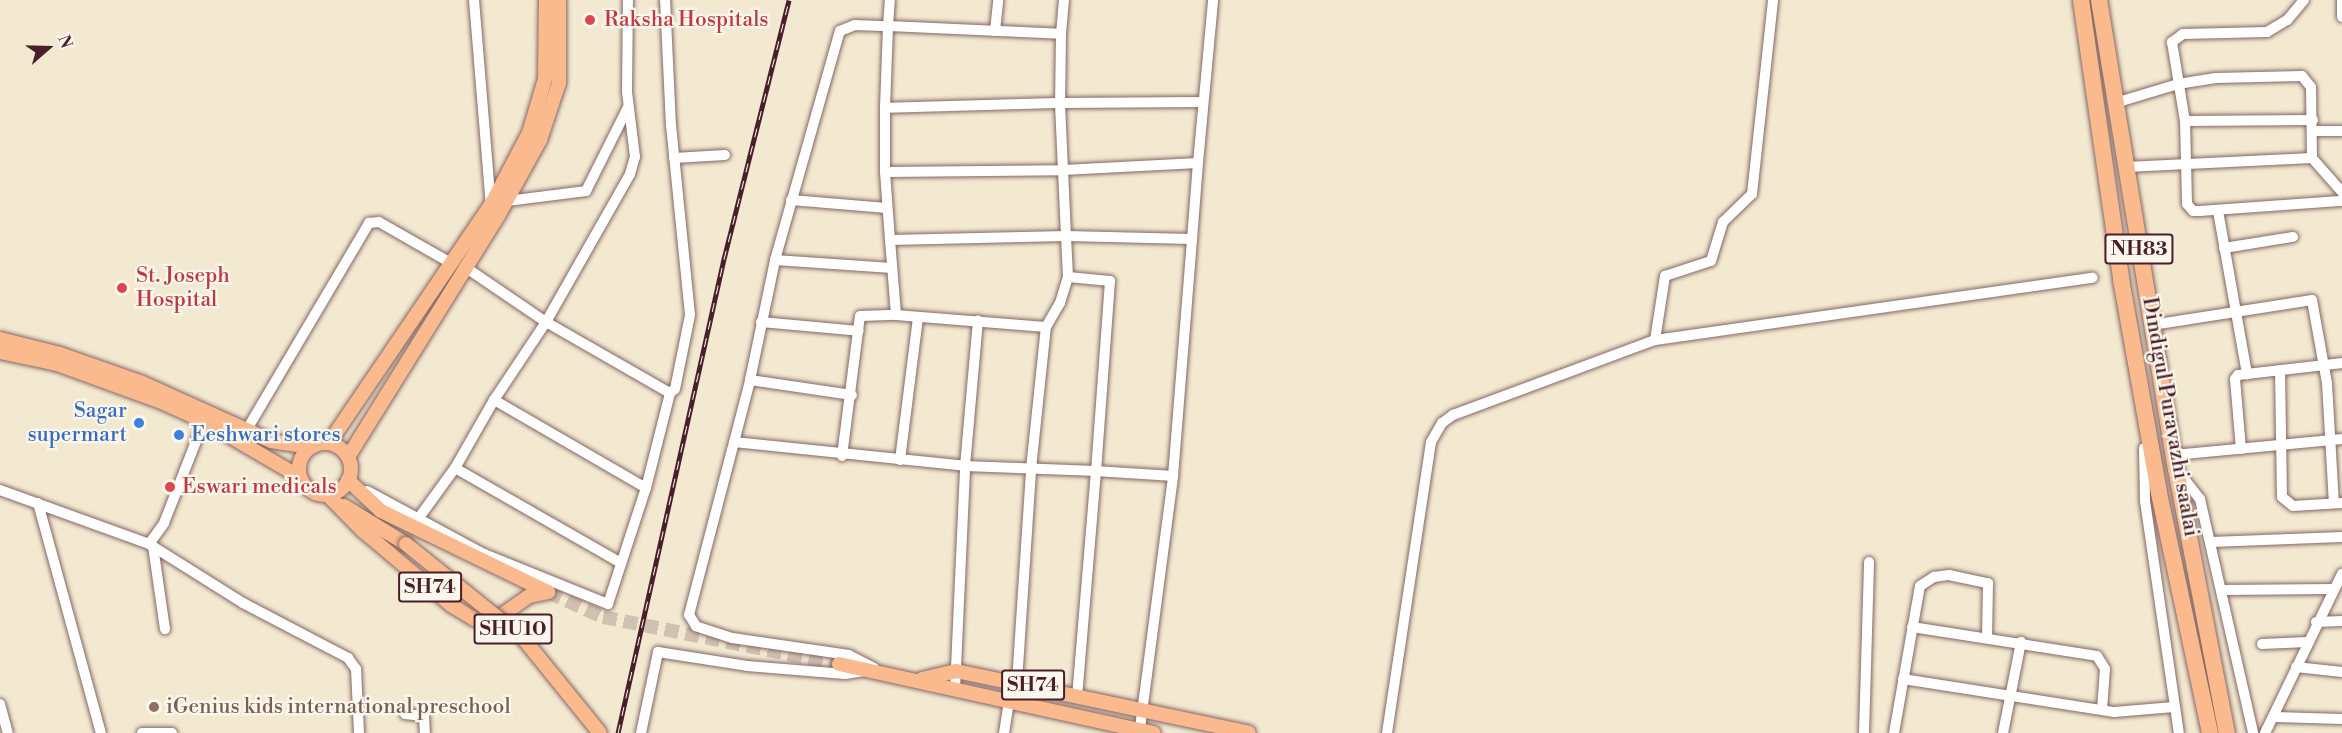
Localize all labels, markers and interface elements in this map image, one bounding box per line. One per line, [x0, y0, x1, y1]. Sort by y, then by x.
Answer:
place label: Raksha Hospitals [604, 7, 769, 33]
marker: Raksha Hospitals [581, 11, 599, 29]
north arrow [18, 18, 78, 78]
text: N [53, 32, 76, 51]
road number: NH83 [2103, 232, 2175, 266]
place label: St. Joseph Hospital [136, 263, 230, 313]
marker: St. Joseph Hospital [113, 279, 131, 297]
street label: Dindigul Puravazhi saalai [2136, 295, 2204, 539]
place label: Sagar supermart [27, 398, 127, 448]
marker: Sagar supermart [132, 416, 146, 430]
place label: Eeshwari stores [191, 422, 341, 448]
marker: Eeshwari stores [172, 428, 186, 442]
place label: Eswari medicals [182, 474, 337, 500]
marker: Eswari medicals [163, 480, 177, 494]
road number: SH74 [397, 570, 463, 604]
road number: SHU10 [472, 612, 554, 646]
road number: SH74 [1000, 668, 1066, 702]
place label: iGenius kids international preschool [166, 694, 511, 720]
marker: iGenius kids international preschool [147, 700, 161, 714]

